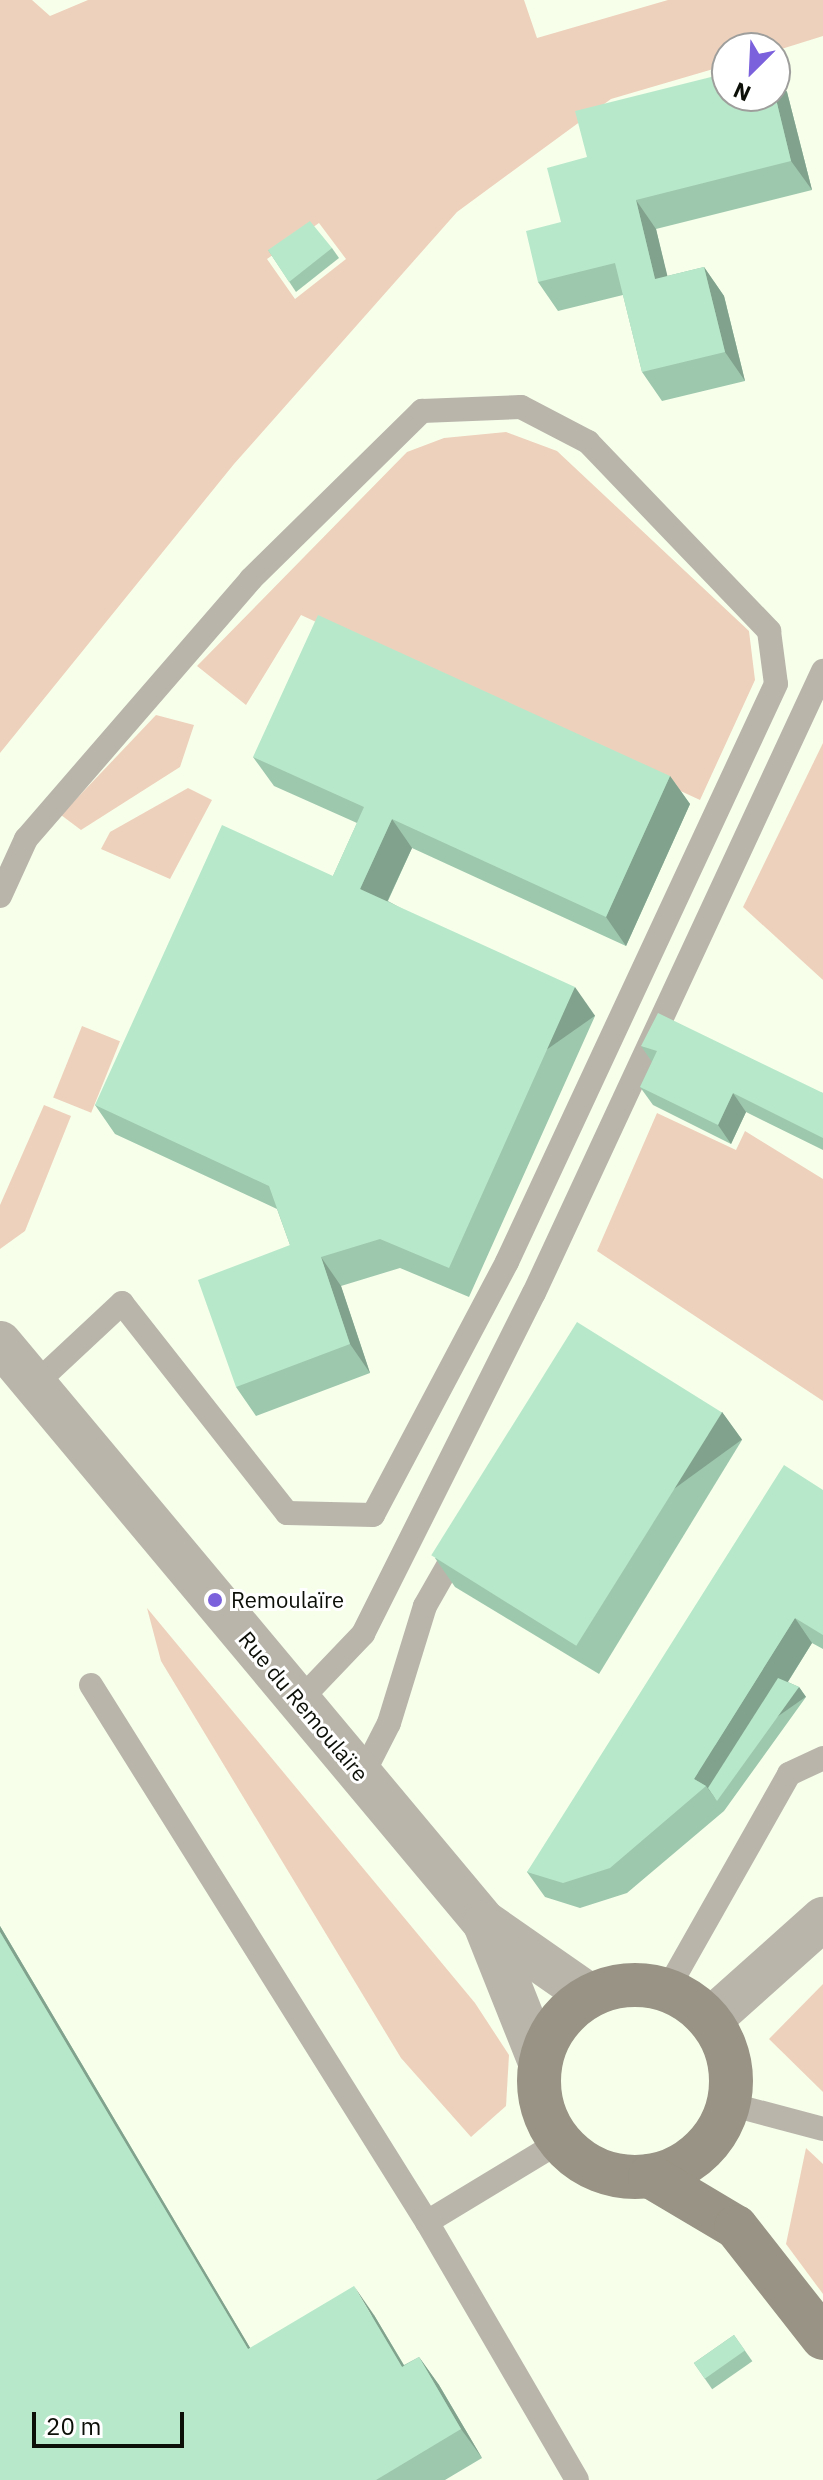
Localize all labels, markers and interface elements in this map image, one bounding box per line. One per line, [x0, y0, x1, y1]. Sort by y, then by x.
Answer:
north arrow [711, 32, 791, 112]
text: N [729, 76, 755, 109]
place label: Remoulaïre [231, 1587, 344, 1613]
marker: Remoulaïre [206, 1591, 224, 1609]
street label: Rue du Remoulaïre [234, 1626, 374, 1786]
scale bar [36, 2396, 188, 2446]
text: 20 m [46, 2410, 101, 2442]

